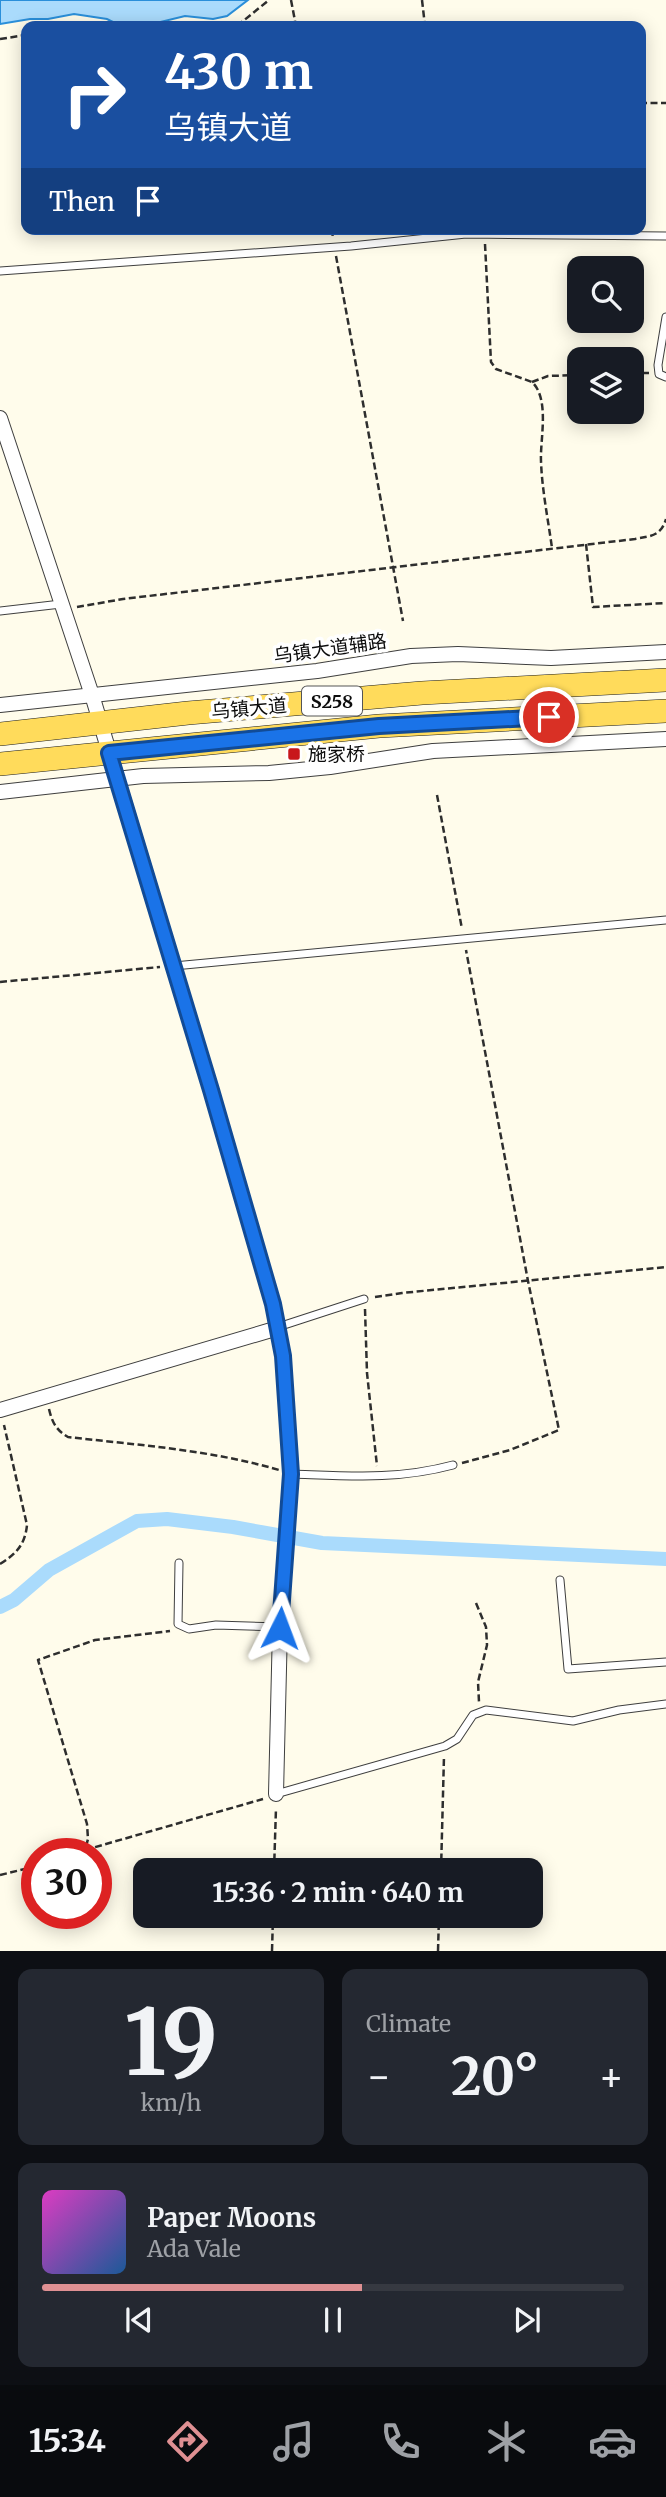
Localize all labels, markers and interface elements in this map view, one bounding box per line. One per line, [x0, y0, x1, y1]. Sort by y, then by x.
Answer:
text: 430 m [164, 41, 313, 102]
icon: right [49, 49, 140, 140]
text: 乌镇大道 [164, 108, 292, 148]
icon: arrive [129, 182, 167, 220]
text: Then [49, 185, 115, 218]
map controls [567, 256, 644, 424]
button: search [567, 256, 644, 333]
button: layers [567, 347, 644, 424]
street label: 乌镇大道辅路 [272, 628, 388, 668]
road number: S258 [302, 686, 362, 716]
pin [519, 687, 579, 747]
street label: 乌镇大道 [210, 693, 288, 723]
icon: arrive [530, 698, 568, 736]
place label: 施家桥 [308, 742, 365, 766]
marker: 施家桥 [286, 746, 302, 762]
position arrow [243, 1591, 317, 1665]
speed limit sign: 30 [21, 1838, 112, 1929]
text: 15:36 · 2 min · 640 m [212, 1876, 464, 1909]
text: 19 [124, 1985, 218, 2100]
text: Climate [366, 2009, 451, 2038]
text: 20° [451, 2044, 539, 2109]
text: − [366, 2053, 391, 2100]
text: + [599, 2053, 624, 2100]
text: km/h [141, 2088, 201, 2117]
text: Paper Moons [147, 2201, 316, 2234]
text: Ada Vale [147, 2234, 241, 2263]
icon: previous [120, 2301, 158, 2339]
icon: pause [314, 2301, 352, 2339]
icon: next [508, 2301, 546, 2339]
icon: directions [163, 2417, 212, 2466]
icon: music [269, 2417, 318, 2466]
icon: phone [376, 2417, 425, 2466]
icon: climate [482, 2417, 531, 2466]
icon: car [588, 2417, 637, 2466]
text: 15:34 [29, 2421, 106, 2461]

